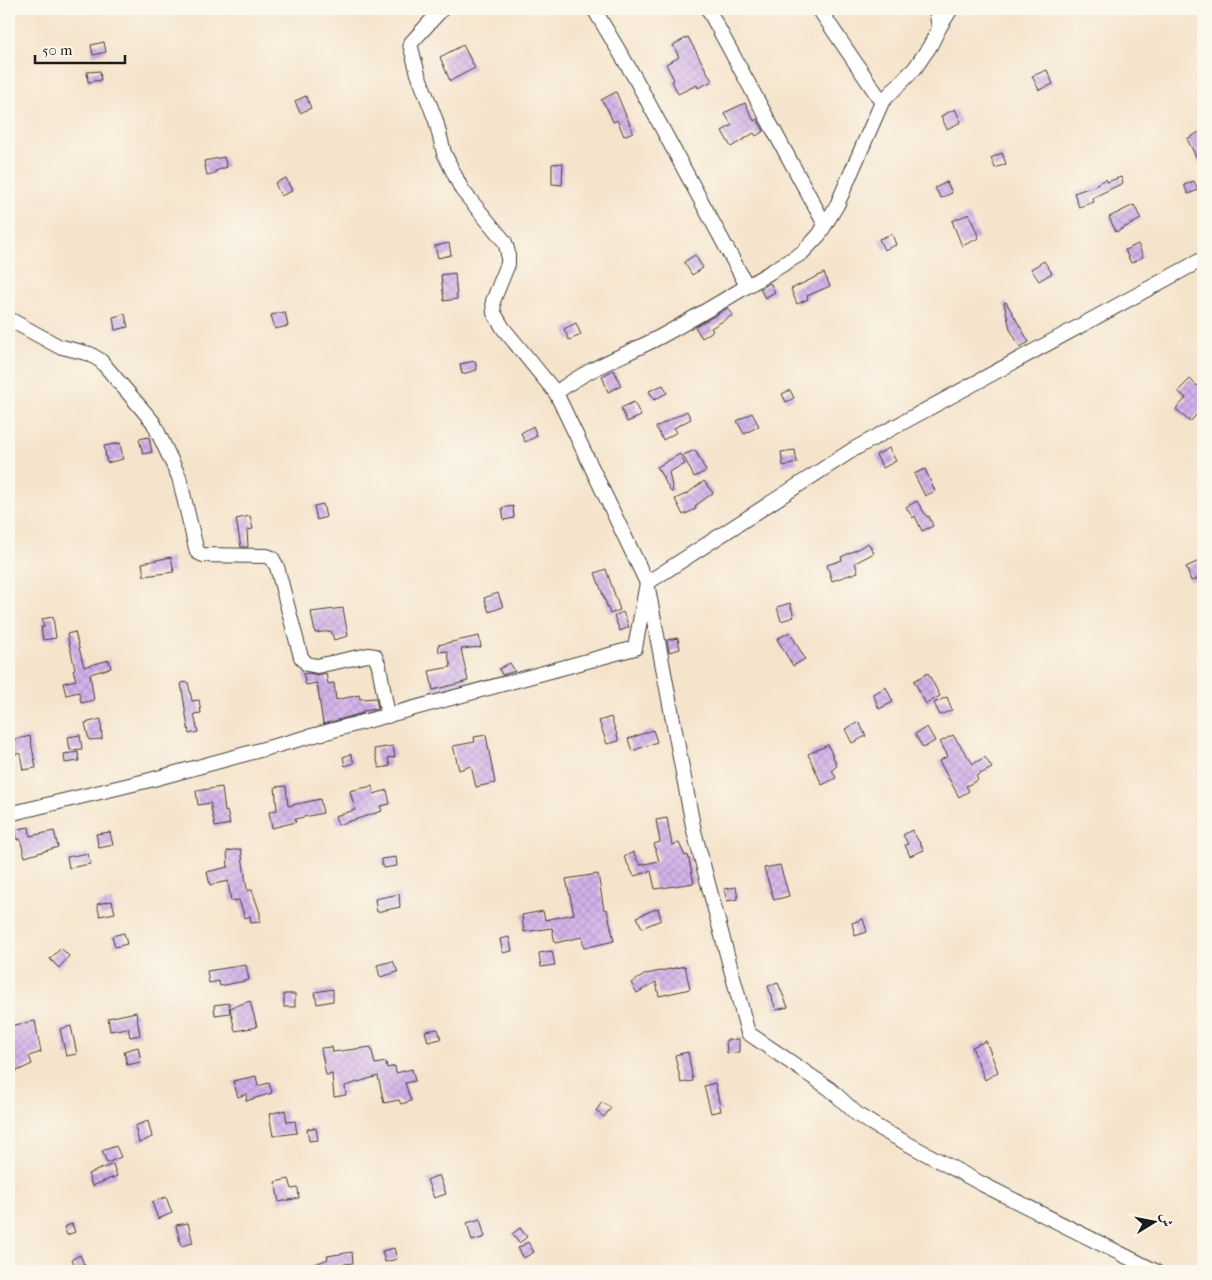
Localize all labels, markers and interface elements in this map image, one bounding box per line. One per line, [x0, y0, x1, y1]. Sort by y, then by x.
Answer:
scale bar [35, 32, 125, 64]
text: 50 m [42, 41, 73, 59]
north arrow [1130, 1198, 1180, 1248]
text: ش [1157, 1212, 1176, 1228]

